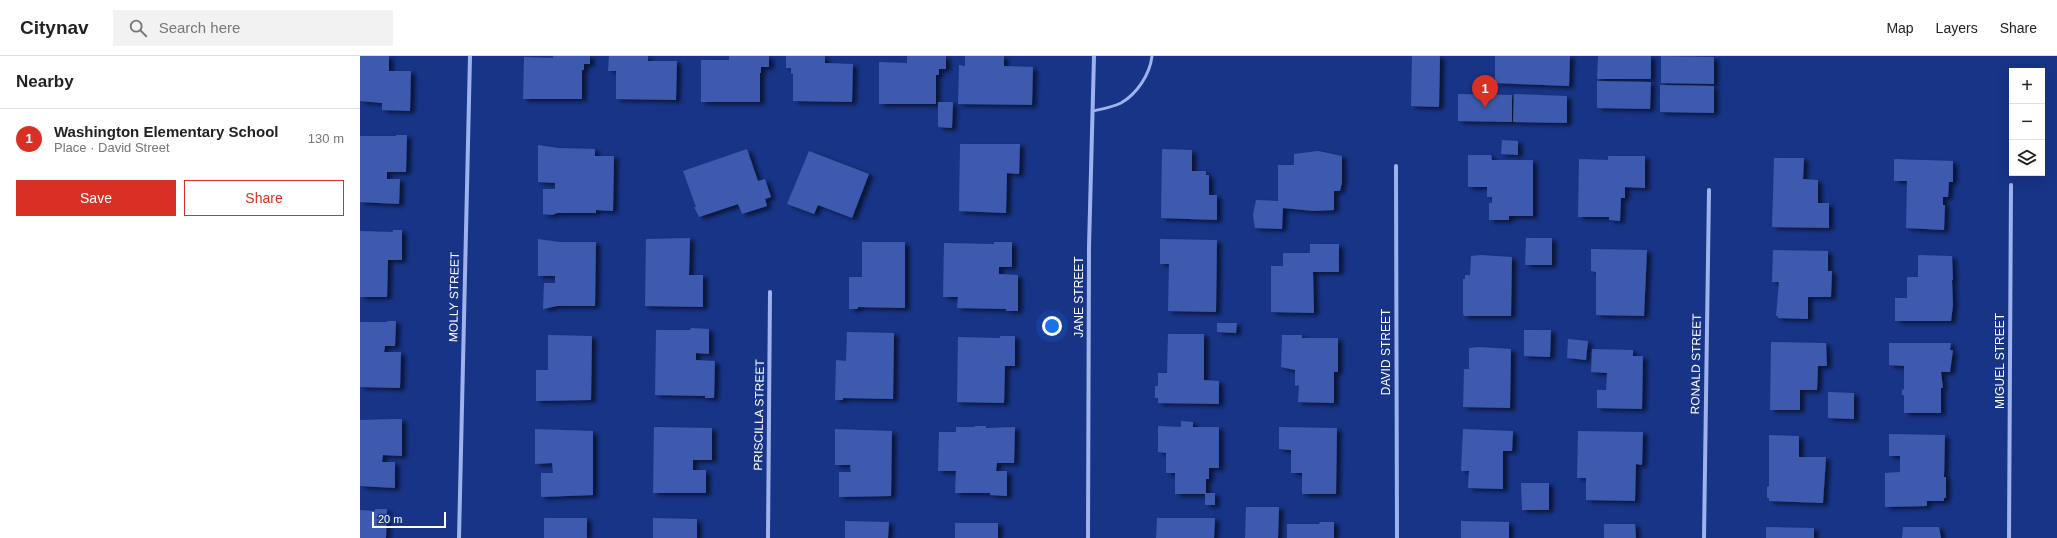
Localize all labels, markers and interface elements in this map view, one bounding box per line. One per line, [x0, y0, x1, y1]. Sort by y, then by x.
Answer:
search box [113, 10, 393, 46]
text: Citynav [20, 17, 89, 38]
icon: search [127, 17, 149, 39]
text: Search here [159, 19, 240, 36]
text: Map [1886, 20, 1914, 36]
text: Layers [1936, 20, 1978, 36]
text: Share [2000, 20, 2037, 36]
map controls [2009, 68, 2045, 176]
button: + [2009, 68, 2045, 104]
text: Nearby [16, 72, 74, 91]
pin: 1 [1472, 75, 1498, 108]
button: − [2009, 104, 2045, 140]
text: Washington Elementary School [54, 123, 278, 140]
text: 1 [25, 131, 33, 146]
text: 130 m [308, 131, 344, 146]
text: Place · David Street [54, 140, 170, 155]
button: layers [2009, 140, 2045, 176]
button: Save [16, 180, 176, 216]
button: Share [184, 180, 344, 216]
street label: MOLLY STREET [446, 251, 462, 342]
street label: JANE STREET [1072, 256, 1086, 338]
street label: DAVID STREET [1379, 308, 1393, 395]
street label: MIGUEL STREET [1993, 312, 2007, 409]
street label: RONALD STREET [1688, 313, 1704, 414]
your location [1042, 316, 1062, 336]
street label: PRISCILLA STREET [751, 359, 767, 471]
scale bar [372, 510, 446, 529]
text: 20 m [378, 513, 402, 525]

